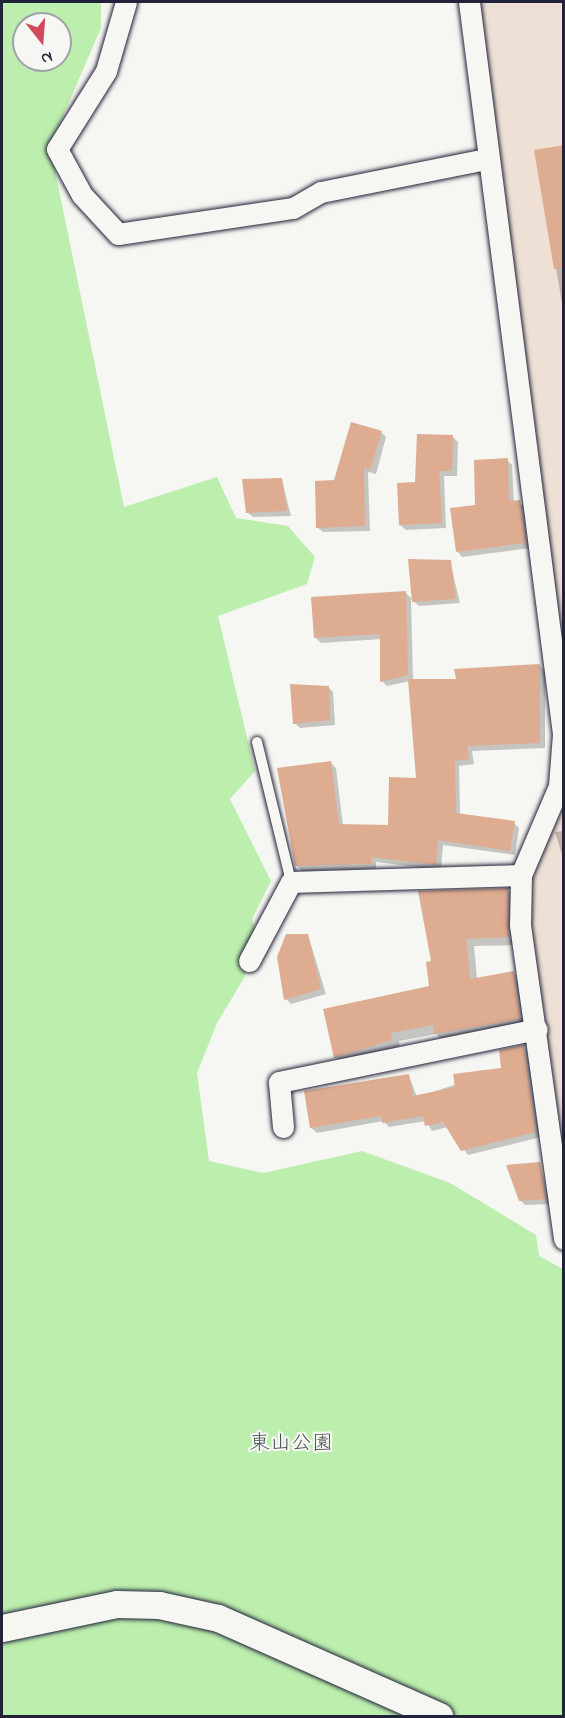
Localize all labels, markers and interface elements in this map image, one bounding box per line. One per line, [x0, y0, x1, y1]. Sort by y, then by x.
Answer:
north arrow [12, 12, 72, 72]
text: N [38, 44, 55, 70]
park label: 東山公園 [249, 1431, 333, 1457]

